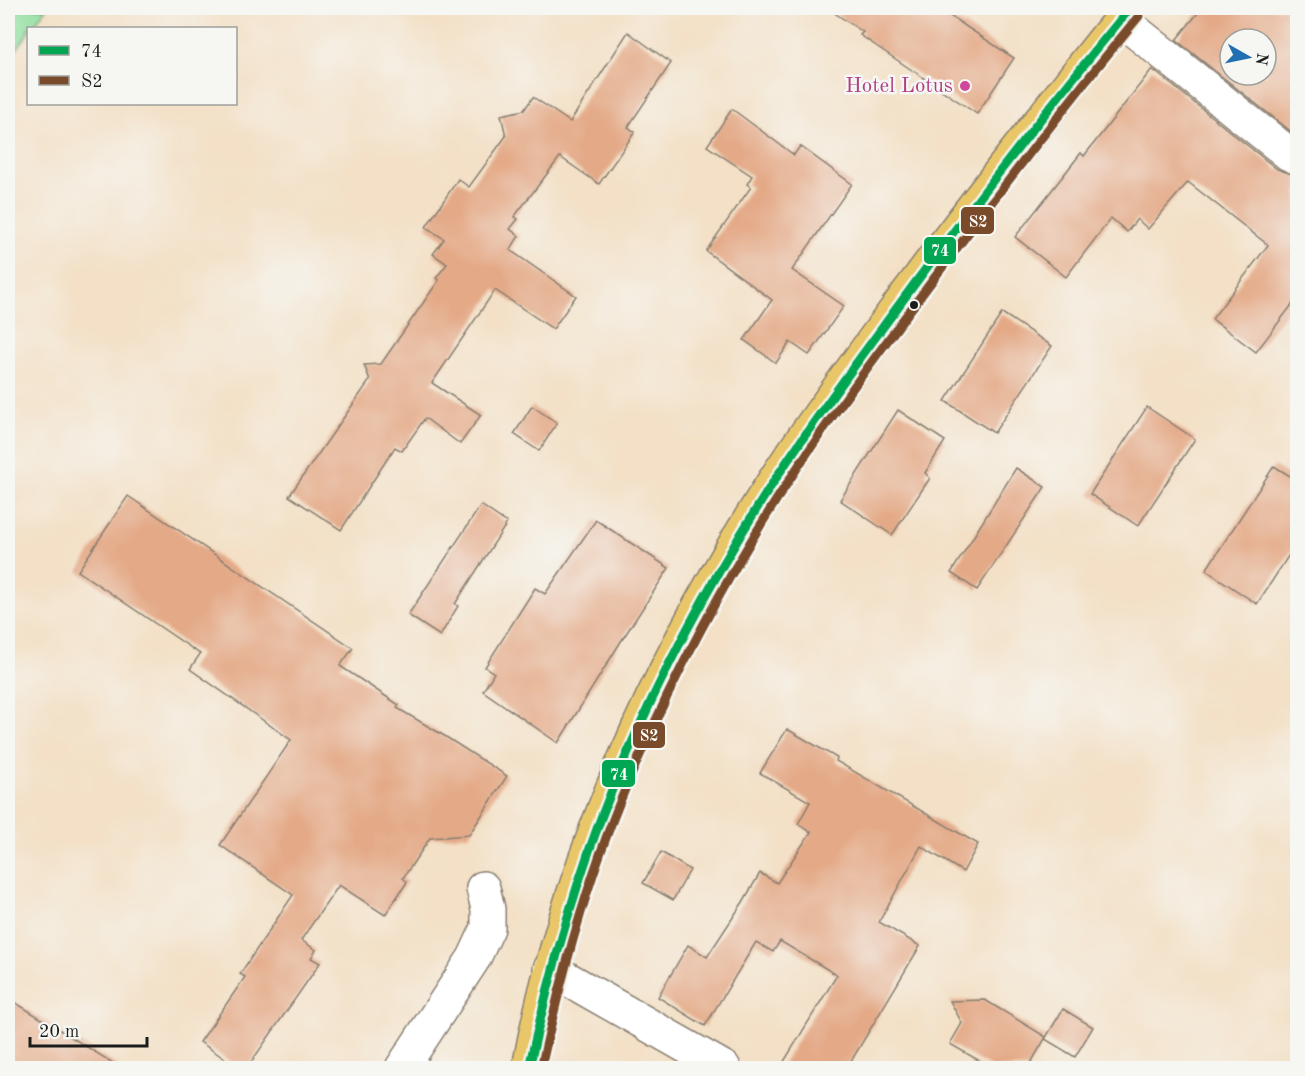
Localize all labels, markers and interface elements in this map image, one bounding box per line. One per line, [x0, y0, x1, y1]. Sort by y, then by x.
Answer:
legend [27, 27, 237, 105]
north arrow [1218, 27, 1278, 87]
text: 74 [81, 43, 102, 61]
text: N [1252, 52, 1270, 67]
text: S2 [81, 73, 103, 91]
place label: Hotel Lotus [845, 76, 953, 97]
marker: Hotel Lotus [958, 79, 972, 93]
line badge: S2 [960, 206, 995, 235]
text: S2 [968, 215, 988, 231]
line badge: 74 [923, 236, 957, 265]
text: 74 [931, 244, 949, 260]
unlabelled marker [908, 299, 920, 311]
line badge: S2 [632, 721, 666, 749]
text: S2 [639, 729, 659, 745]
line badge: 74 [601, 759, 636, 788]
text: 74 [610, 768, 628, 784]
scale bar [30, 1010, 147, 1048]
text: 20 m [39, 1023, 79, 1041]

